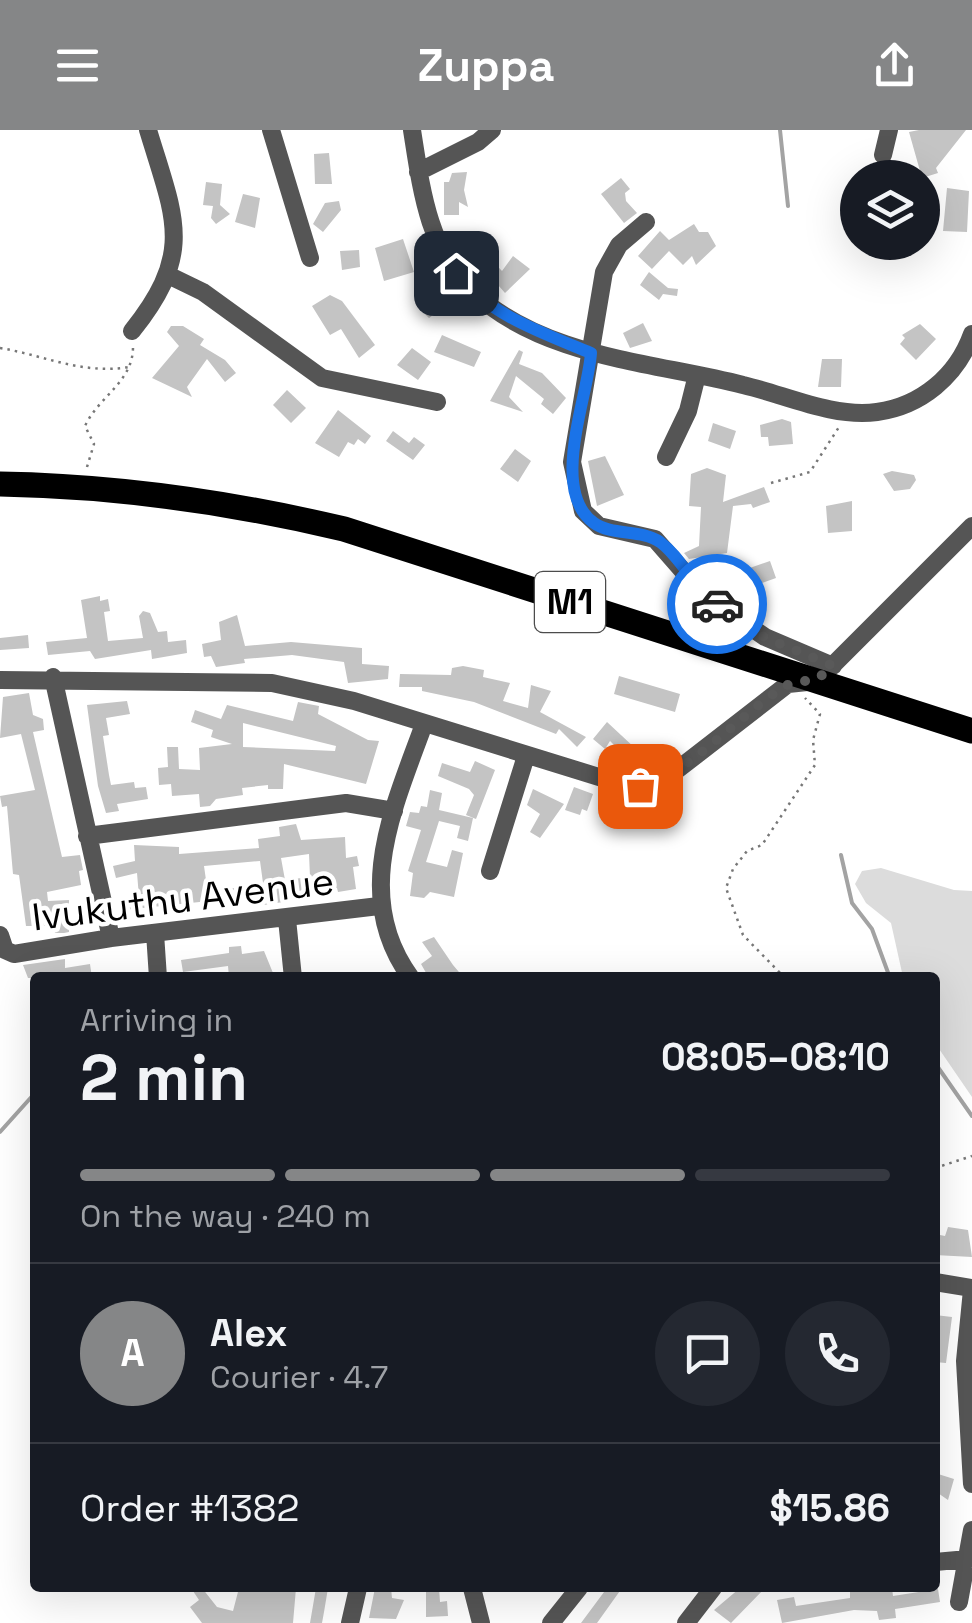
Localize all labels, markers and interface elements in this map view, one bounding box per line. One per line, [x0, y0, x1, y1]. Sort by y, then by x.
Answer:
text: Zuppa [418, 37, 554, 94]
icon: menu [50, 38, 105, 93]
icon: share [867, 38, 922, 93]
map controls [840, 160, 940, 260]
button: layers [840, 160, 940, 260]
pin [414, 231, 499, 316]
icon: home [429, 246, 484, 301]
courier [667, 554, 767, 654]
road number: M1 [535, 572, 605, 632]
icon: car [690, 577, 745, 632]
pin [598, 744, 683, 829]
icon: bag [613, 759, 668, 814]
street label: Ivukuthu Avenue [29, 857, 337, 941]
text: Arriving in [80, 1000, 233, 1040]
text: 08:05–08:10 [661, 1033, 890, 1081]
text: 2 min [80, 1036, 248, 1119]
text: On the way · 240 m [80, 1196, 371, 1236]
button: chat [655, 1301, 760, 1406]
button: phone [785, 1301, 890, 1406]
text: Alex [210, 1309, 287, 1357]
text: A [120, 1329, 145, 1377]
text: Courier · 4.7 [210, 1357, 388, 1397]
text: Order #1382 [80, 1484, 299, 1532]
text: $15.86 [769, 1484, 890, 1532]

